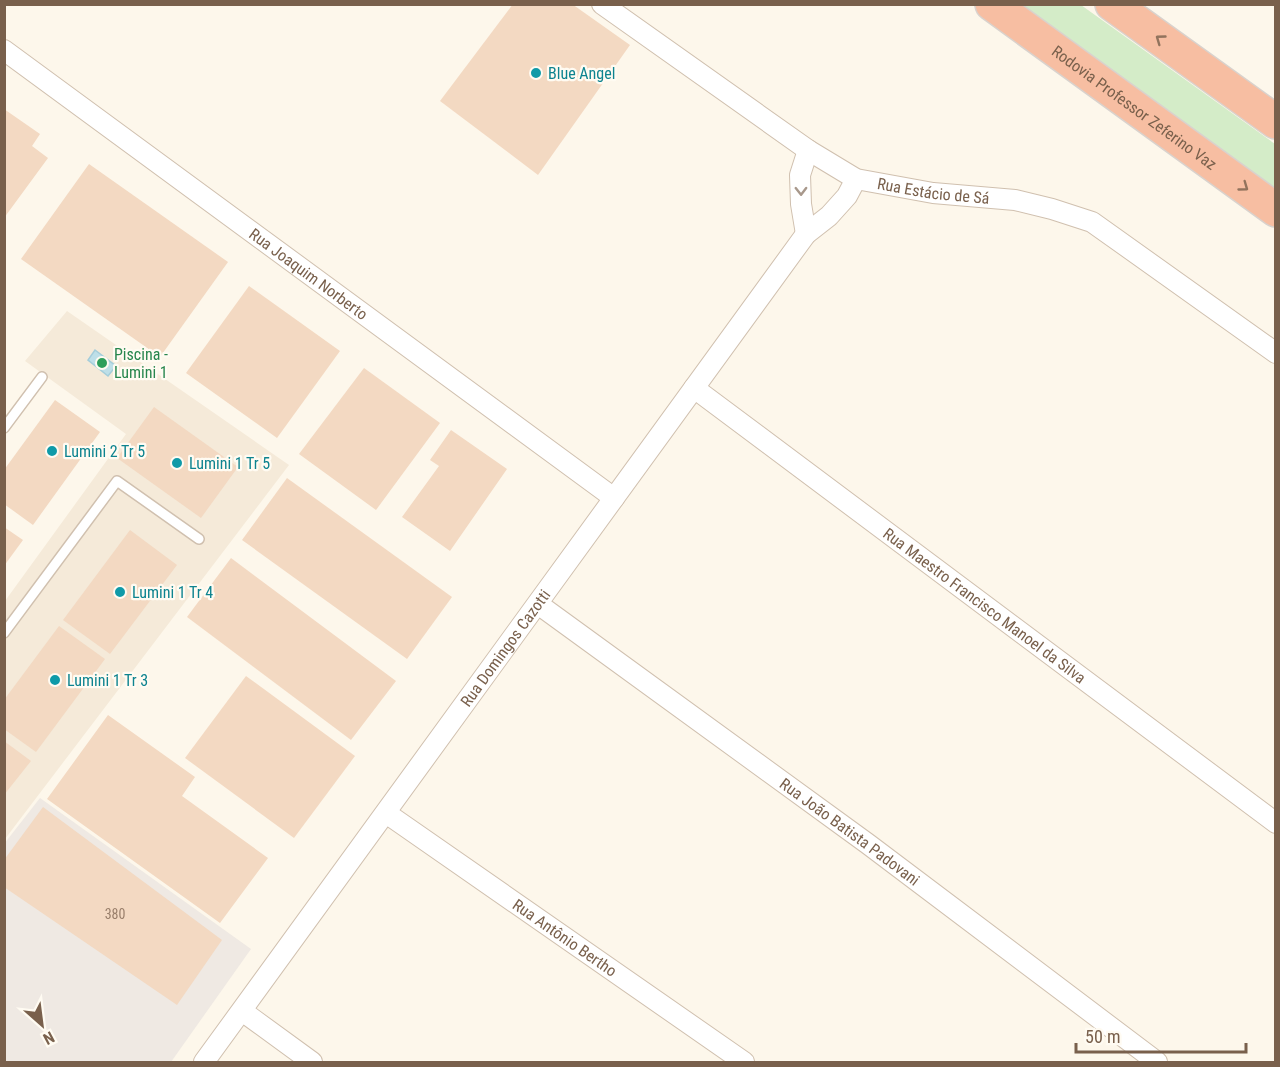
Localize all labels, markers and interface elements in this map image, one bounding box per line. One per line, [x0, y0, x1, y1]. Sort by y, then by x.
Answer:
one-way arrow [1155, 35, 1166, 46]
street label: Rodovia Professor Zeferino Vaz [1048, 41, 1221, 173]
place label: Blue Angel [548, 64, 615, 83]
marker: Blue Angel [529, 66, 543, 80]
street label: Rua Estácio de Sá [876, 174, 990, 207]
one-way arrow [1237, 179, 1248, 190]
one-way arrow [794, 187, 807, 196]
street label: Rua Joaquim Norberto [246, 224, 372, 324]
place label: Piscina - Lumini 1 [114, 345, 168, 382]
marker: Piscina - Lumini 1 [95, 356, 109, 370]
place label: Lumini 2 Tr 5 [64, 442, 145, 461]
marker: Lumini 2 Tr 5 [45, 444, 59, 458]
place label: Lumini 1 Tr 5 [189, 454, 270, 473]
marker: Lumini 1 Tr 5 [170, 456, 184, 470]
street label: Rua Maestro Francisco Manoel da Silva [880, 523, 1090, 687]
place label: Lumini 1 Tr 4 [132, 583, 213, 602]
marker: Lumini 1 Tr 4 [113, 585, 127, 599]
street label: Rua Domingos Cazotti [456, 586, 554, 710]
place label: Lumini 1 Tr 3 [67, 671, 148, 690]
marker: Lumini 1 Tr 3 [48, 673, 62, 687]
street label: Rua João Batista Padovani [776, 774, 924, 889]
street label: Rua Antônio Bertho [509, 895, 621, 980]
house number: 380 [105, 906, 125, 922]
north arrow [12, 995, 72, 1055]
scale bar [1076, 1016, 1246, 1054]
text: 50 m [1085, 1026, 1120, 1047]
text: N [40, 1027, 58, 1048]

